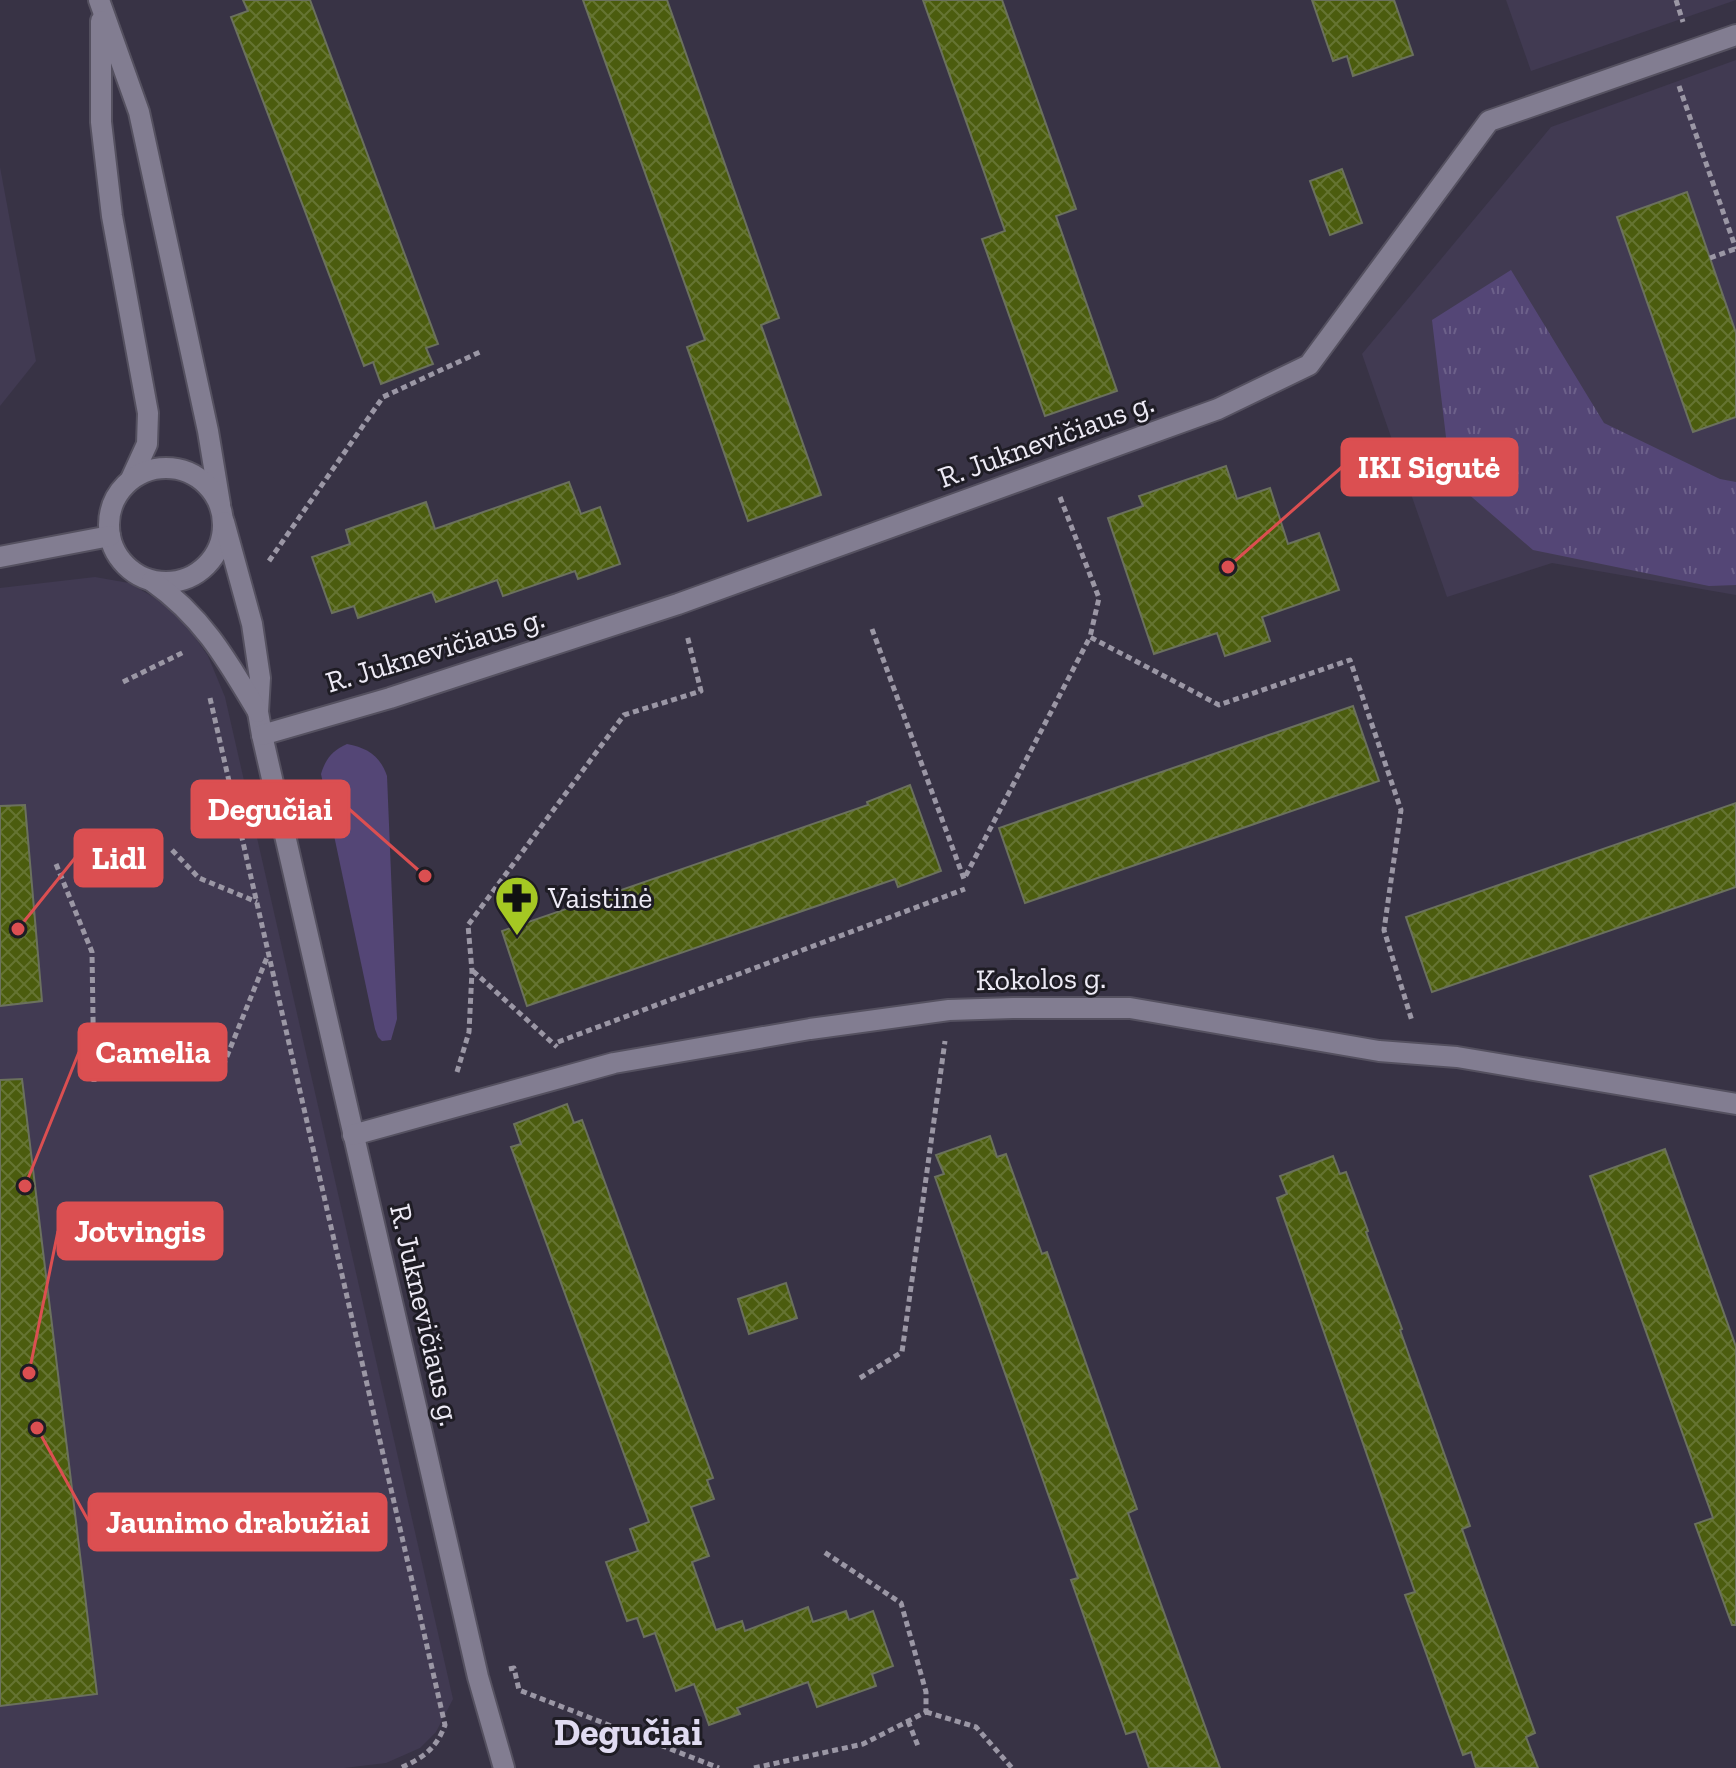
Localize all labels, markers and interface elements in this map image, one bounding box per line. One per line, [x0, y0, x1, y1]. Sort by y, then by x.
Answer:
street label: R. Juknevičiaus g. [933, 384, 1159, 496]
callout: IKI Sigutė [1342, 439, 1517, 495]
text: IKI Sigutė [1358, 448, 1500, 486]
street label: R. Juknevičiaus g. [321, 600, 549, 700]
callout: Degučiai [192, 781, 349, 837]
text: Degučiai [207, 790, 333, 828]
callout: Lidl [75, 830, 162, 886]
text: Lidl [92, 839, 146, 877]
pharmacy icon: Vaistinė [493, 874, 541, 937]
place label: Vaistinė [547, 880, 652, 916]
street label: Kokolos g. [976, 960, 1106, 998]
callout: Camelia [79, 1024, 226, 1080]
text: Camelia [95, 1033, 211, 1071]
street label: R. Juknevičiaus g. [382, 1200, 468, 1430]
callout: Jotvingis [58, 1203, 222, 1259]
text: Jotvingis [74, 1212, 206, 1250]
callout: Jaunimo drabužiai [89, 1494, 386, 1550]
text: Jaunimo drabužiai [106, 1503, 370, 1541]
district label: Degučiai [554, 1709, 702, 1755]

